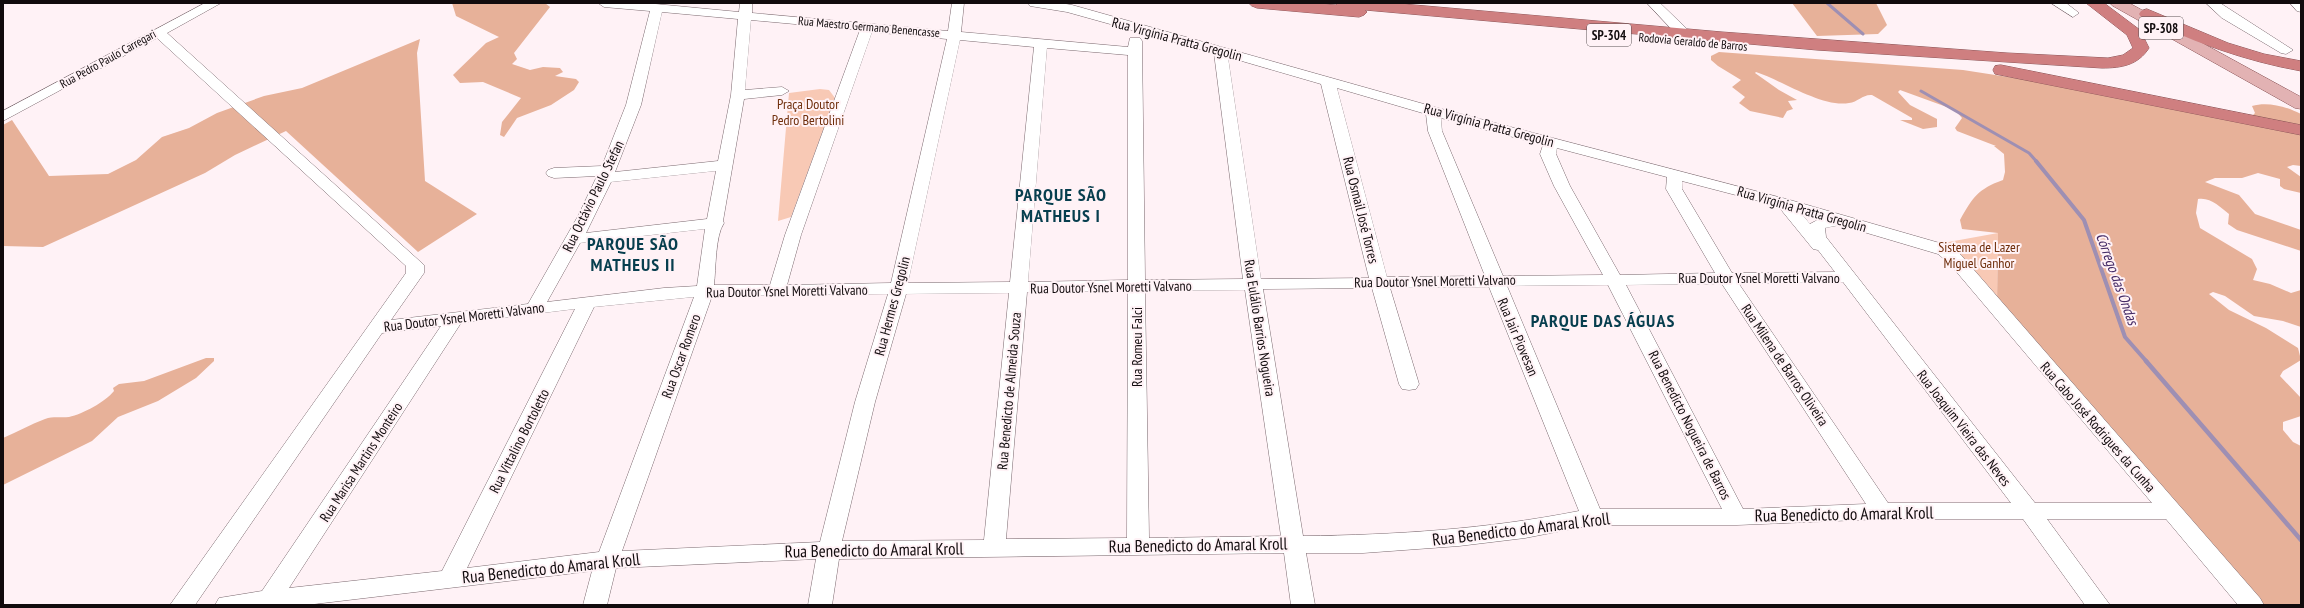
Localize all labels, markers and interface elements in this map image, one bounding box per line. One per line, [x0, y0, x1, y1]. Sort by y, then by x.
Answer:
street label: Rua Maestro Germano Benencasse [798, 13, 941, 40]
street label: Rua Virgínia Pratta Gregolin [1110, 13, 1244, 65]
road number: SP-308 [2139, 17, 2183, 39]
road number: SP-304 [1587, 24, 1631, 46]
street label: Rua Pedro Paulo Carregari [57, 26, 158, 91]
street label: Rodovia Geraldo de Barros [1638, 29, 1748, 54]
park label: Praça Doutor Pedro Bertolini [772, 95, 844, 129]
street label: Rua Virgínia Pratta Gregolin [1422, 99, 1556, 151]
street label: Rua Octávio Paulo Stefan [558, 137, 628, 255]
street label: Rua Osmail José Torres [1339, 155, 1383, 265]
street label: Rua Virgínia Pratta Gregolin [1735, 182, 1869, 236]
district label: PARQUE SÃO MATHEUS I [1015, 183, 1107, 227]
water label: Córrego das Ondas [2092, 230, 2144, 329]
district label: PARQUE SÃO MATHEUS II [587, 232, 679, 276]
park label: Sistema de Lazer Miguel Ganhor [1938, 238, 2020, 272]
street label: Rua Hermes Gregolin [870, 254, 914, 358]
street label: Rua Eulálio Barrios Nogueira [1240, 258, 1280, 398]
street label: Rua Doutor Ysnel Moretti Valvano [1678, 269, 1840, 287]
street label: Rua Doutor Ysnel Moretti Valvano [1354, 271, 1516, 291]
street label: Rua Doutor Ysnel Moretti Valvano [1030, 277, 1192, 297]
street label: Rua Doutor Ysnel Moretti Valvano [706, 281, 868, 301]
street label: Rua Jair Piovesan [1493, 295, 1543, 379]
street label: Rua Doutor Ysnel Moretti Valvano [383, 298, 545, 336]
street label: Rua Milena de Barros Oliveira [1738, 301, 1832, 429]
street label: Rua Romeu Falci [1128, 307, 1146, 387]
district label: PARQUE DAS ÁGUAS [1531, 309, 1675, 332]
street label: Rua Oscar Romero [657, 311, 705, 401]
street label: Rua Benedicto de Almeida Souza [993, 311, 1025, 471]
street label: Rua Benedicto Nogueira de Barros [1645, 347, 1736, 503]
street label: Rua Cabo José Rodrigues da Cunha [2036, 358, 2160, 496]
street label: Rua Joaquim Vieira das Neves [1913, 366, 2015, 490]
street label: Rua Vittalino Bortoletto [485, 386, 553, 496]
street label: Rua Marisa Martins Monteiro [316, 399, 406, 525]
street label: Rua Benedicto do Amaral Kroll [1754, 501, 1934, 527]
street label: Rua Benedicto do Amaral Kroll [1431, 507, 1611, 551]
street label: Rua Benedicto do Amaral Kroll [1108, 532, 1288, 558]
street label: Rua Benedicto do Amaral Kroll [784, 537, 964, 563]
street label: Rua Benedicto do Amaral Kroll [461, 548, 641, 588]

